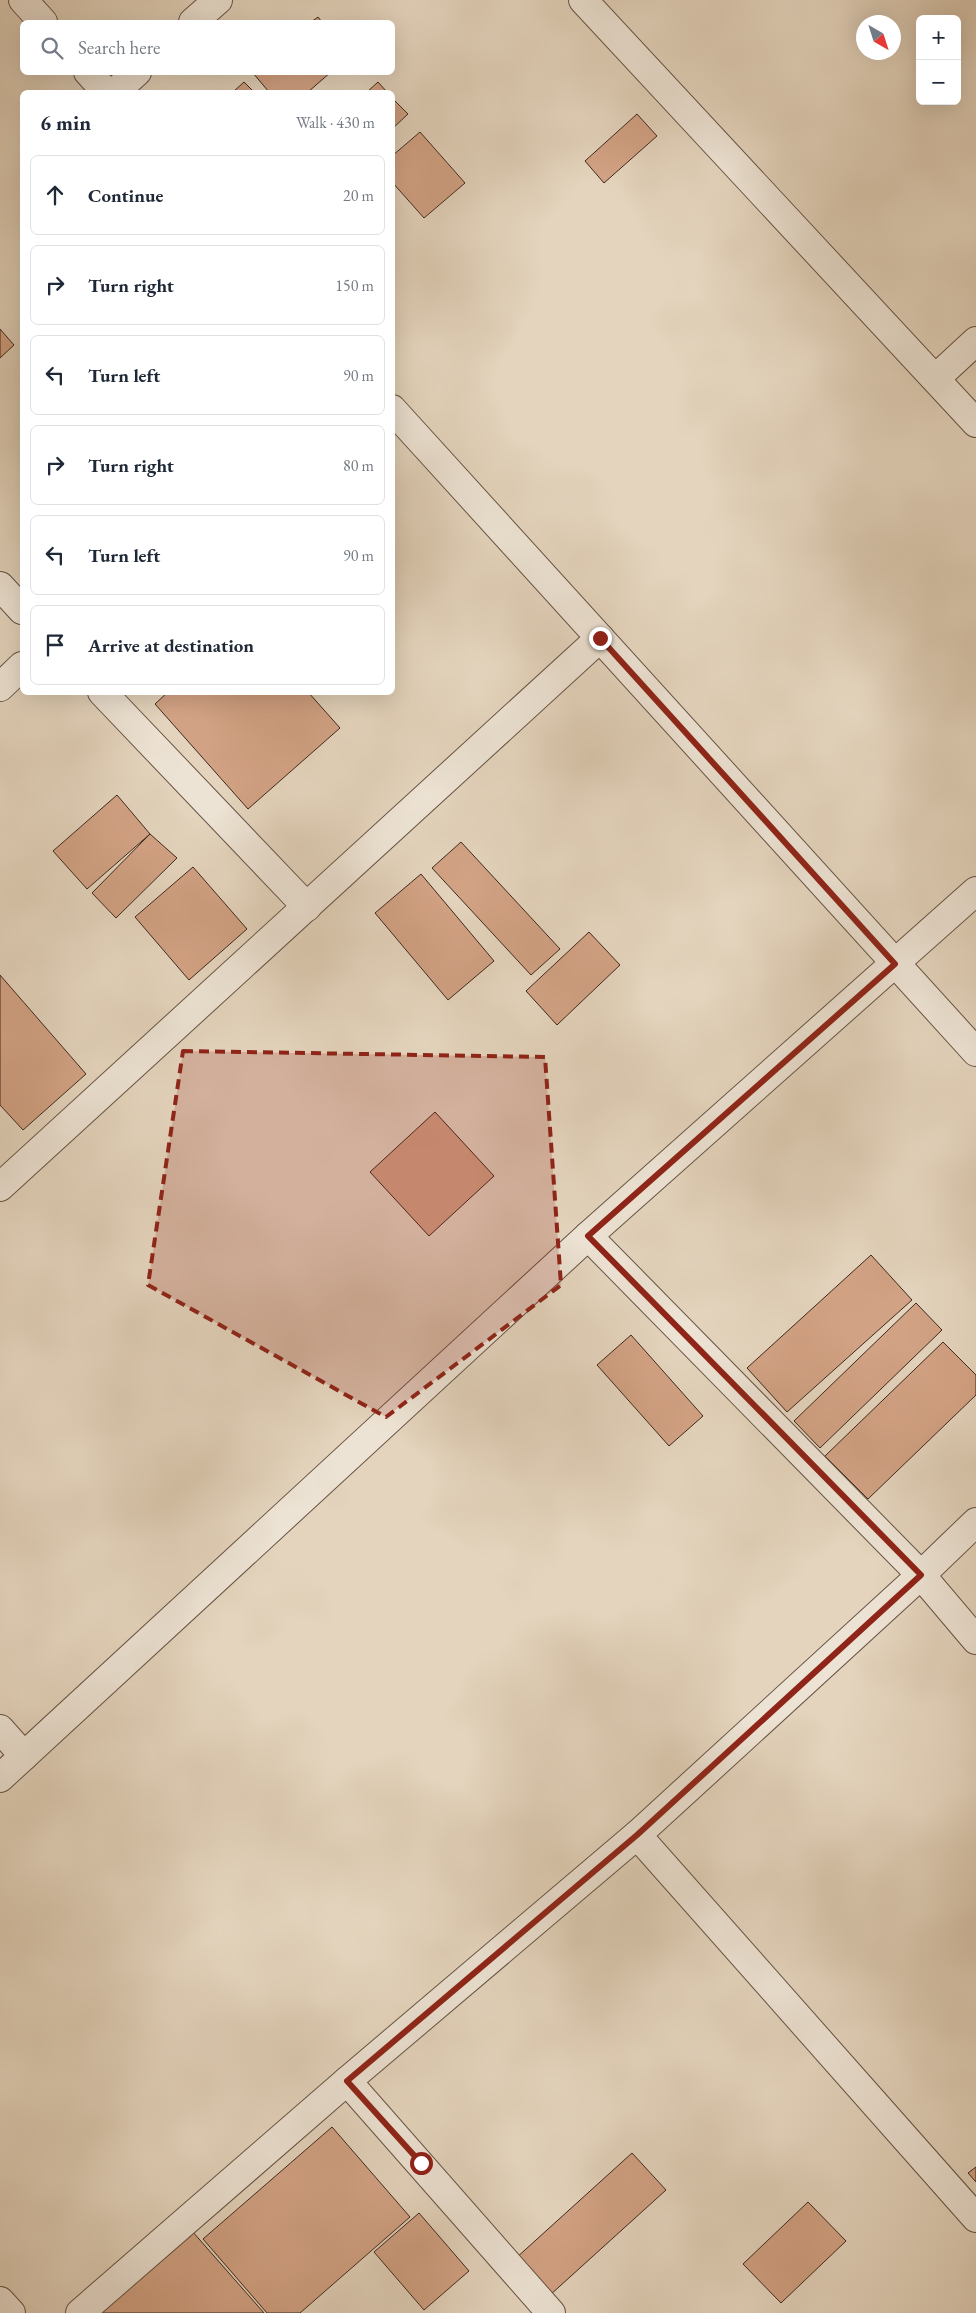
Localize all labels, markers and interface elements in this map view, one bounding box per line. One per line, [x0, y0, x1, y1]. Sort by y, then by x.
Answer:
north arrow [856, 15, 901, 60]
map controls [916, 15, 961, 105]
button: + [916, 15, 961, 60]
search box [20, 20, 395, 75]
icon: search [38, 34, 66, 62]
text: Search here [78, 35, 160, 60]
button: − [916, 60, 961, 105]
text: 6 min [40, 109, 91, 136]
text: Walk · 430 m [296, 112, 375, 133]
icon: ahead [41, 181, 69, 209]
text: Continue [88, 183, 163, 208]
text: 20 m [343, 185, 374, 206]
icon: right [41, 271, 69, 299]
text: Turn right [88, 273, 174, 298]
text: 150 m [335, 275, 374, 296]
icon: left [41, 361, 69, 389]
text: Turn left [88, 363, 160, 388]
text: 90 m [343, 365, 374, 386]
icon: right [41, 451, 69, 479]
text: Turn right [88, 453, 174, 478]
text: 80 m [343, 455, 374, 476]
icon: left [41, 541, 69, 569]
text: Turn left [88, 543, 160, 568]
text: 90 m [343, 545, 374, 566]
route end [589, 627, 612, 650]
icon: arrive [41, 631, 69, 659]
text: Arrive at destination [88, 633, 254, 658]
route start [410, 2152, 433, 2175]

